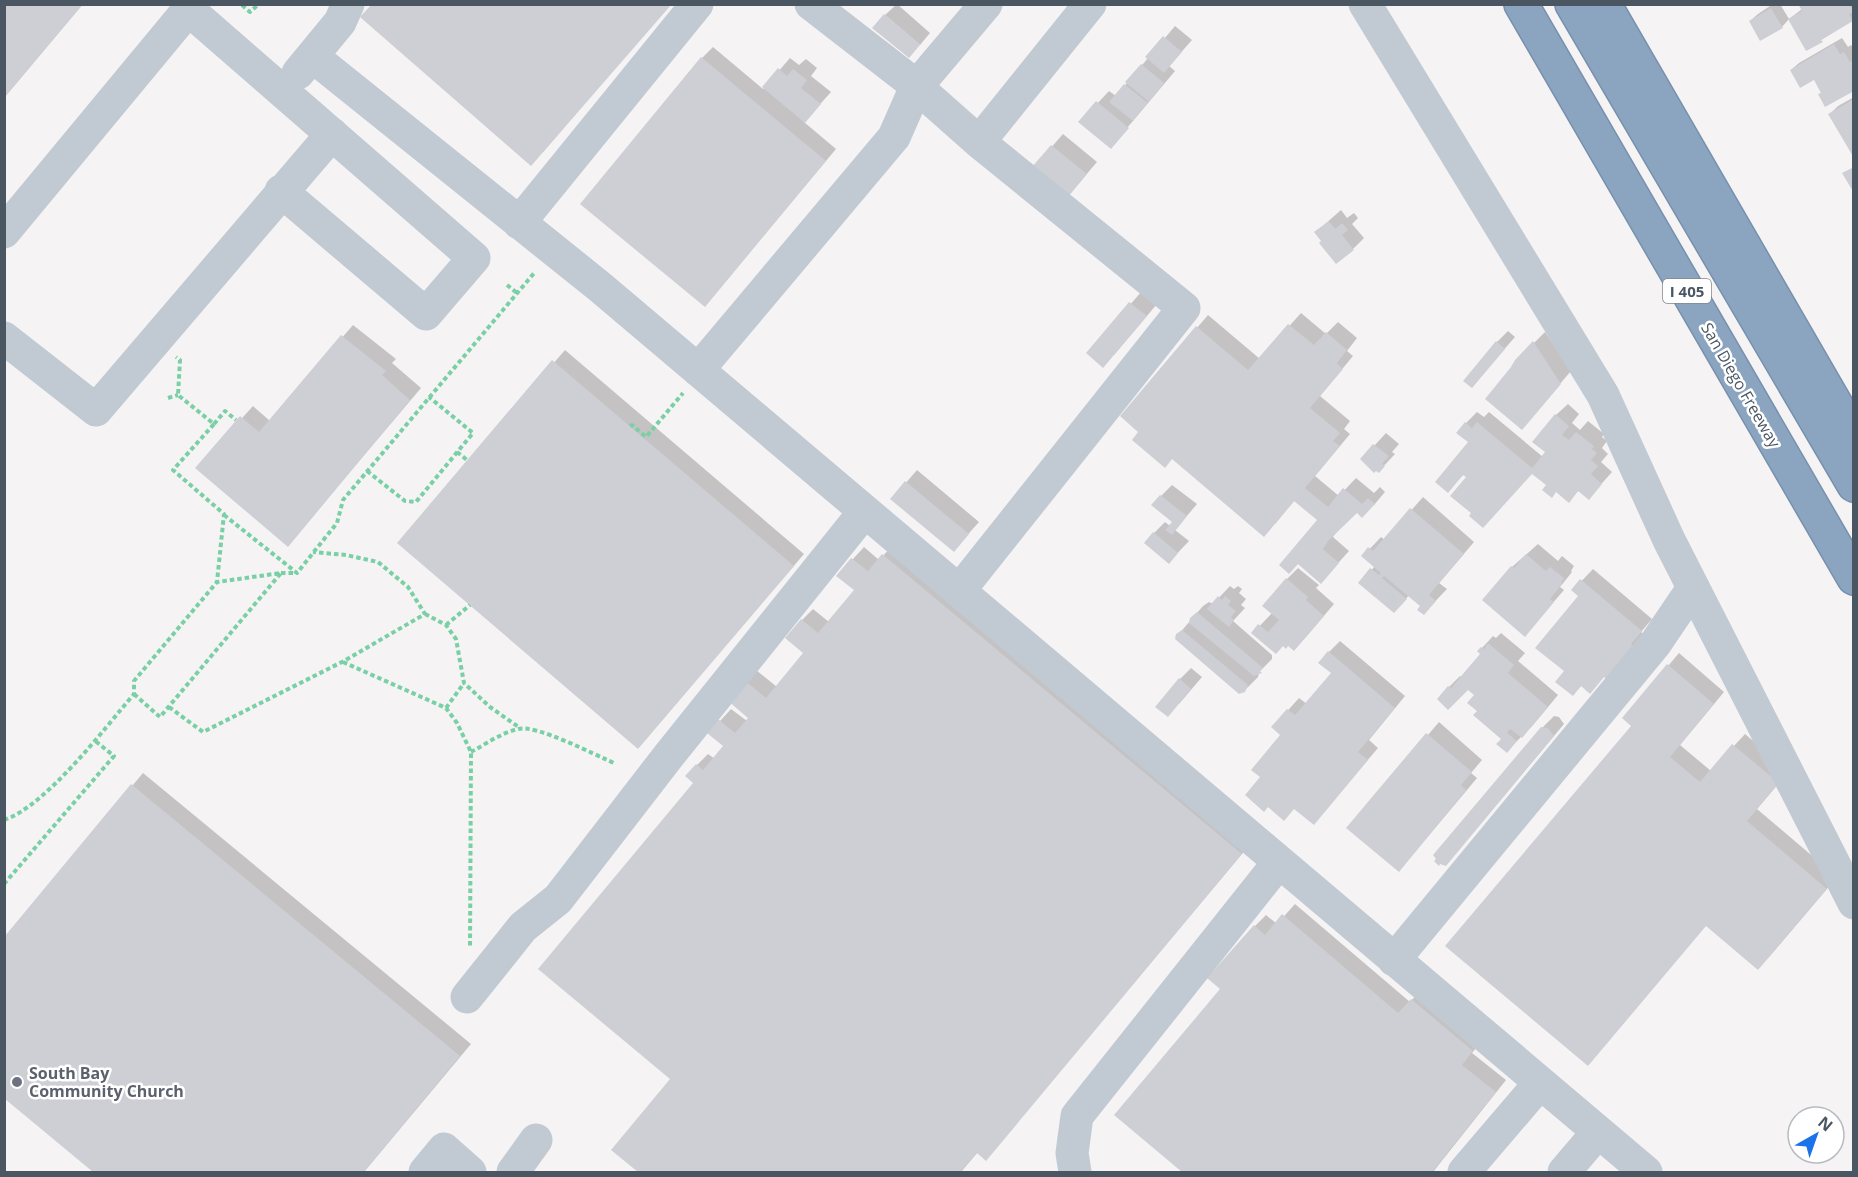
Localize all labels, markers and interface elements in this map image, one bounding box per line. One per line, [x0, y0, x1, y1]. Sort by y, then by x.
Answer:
road number: I 405 [1663, 279, 1711, 303]
street label: San Diego Freeway [1696, 319, 1786, 452]
place label: South Bay Community Church [29, 1062, 184, 1102]
marker: South Bay Community Church [10, 1075, 24, 1089]
north arrow [1786, 1105, 1846, 1165]
text: N [1814, 1111, 1838, 1136]

